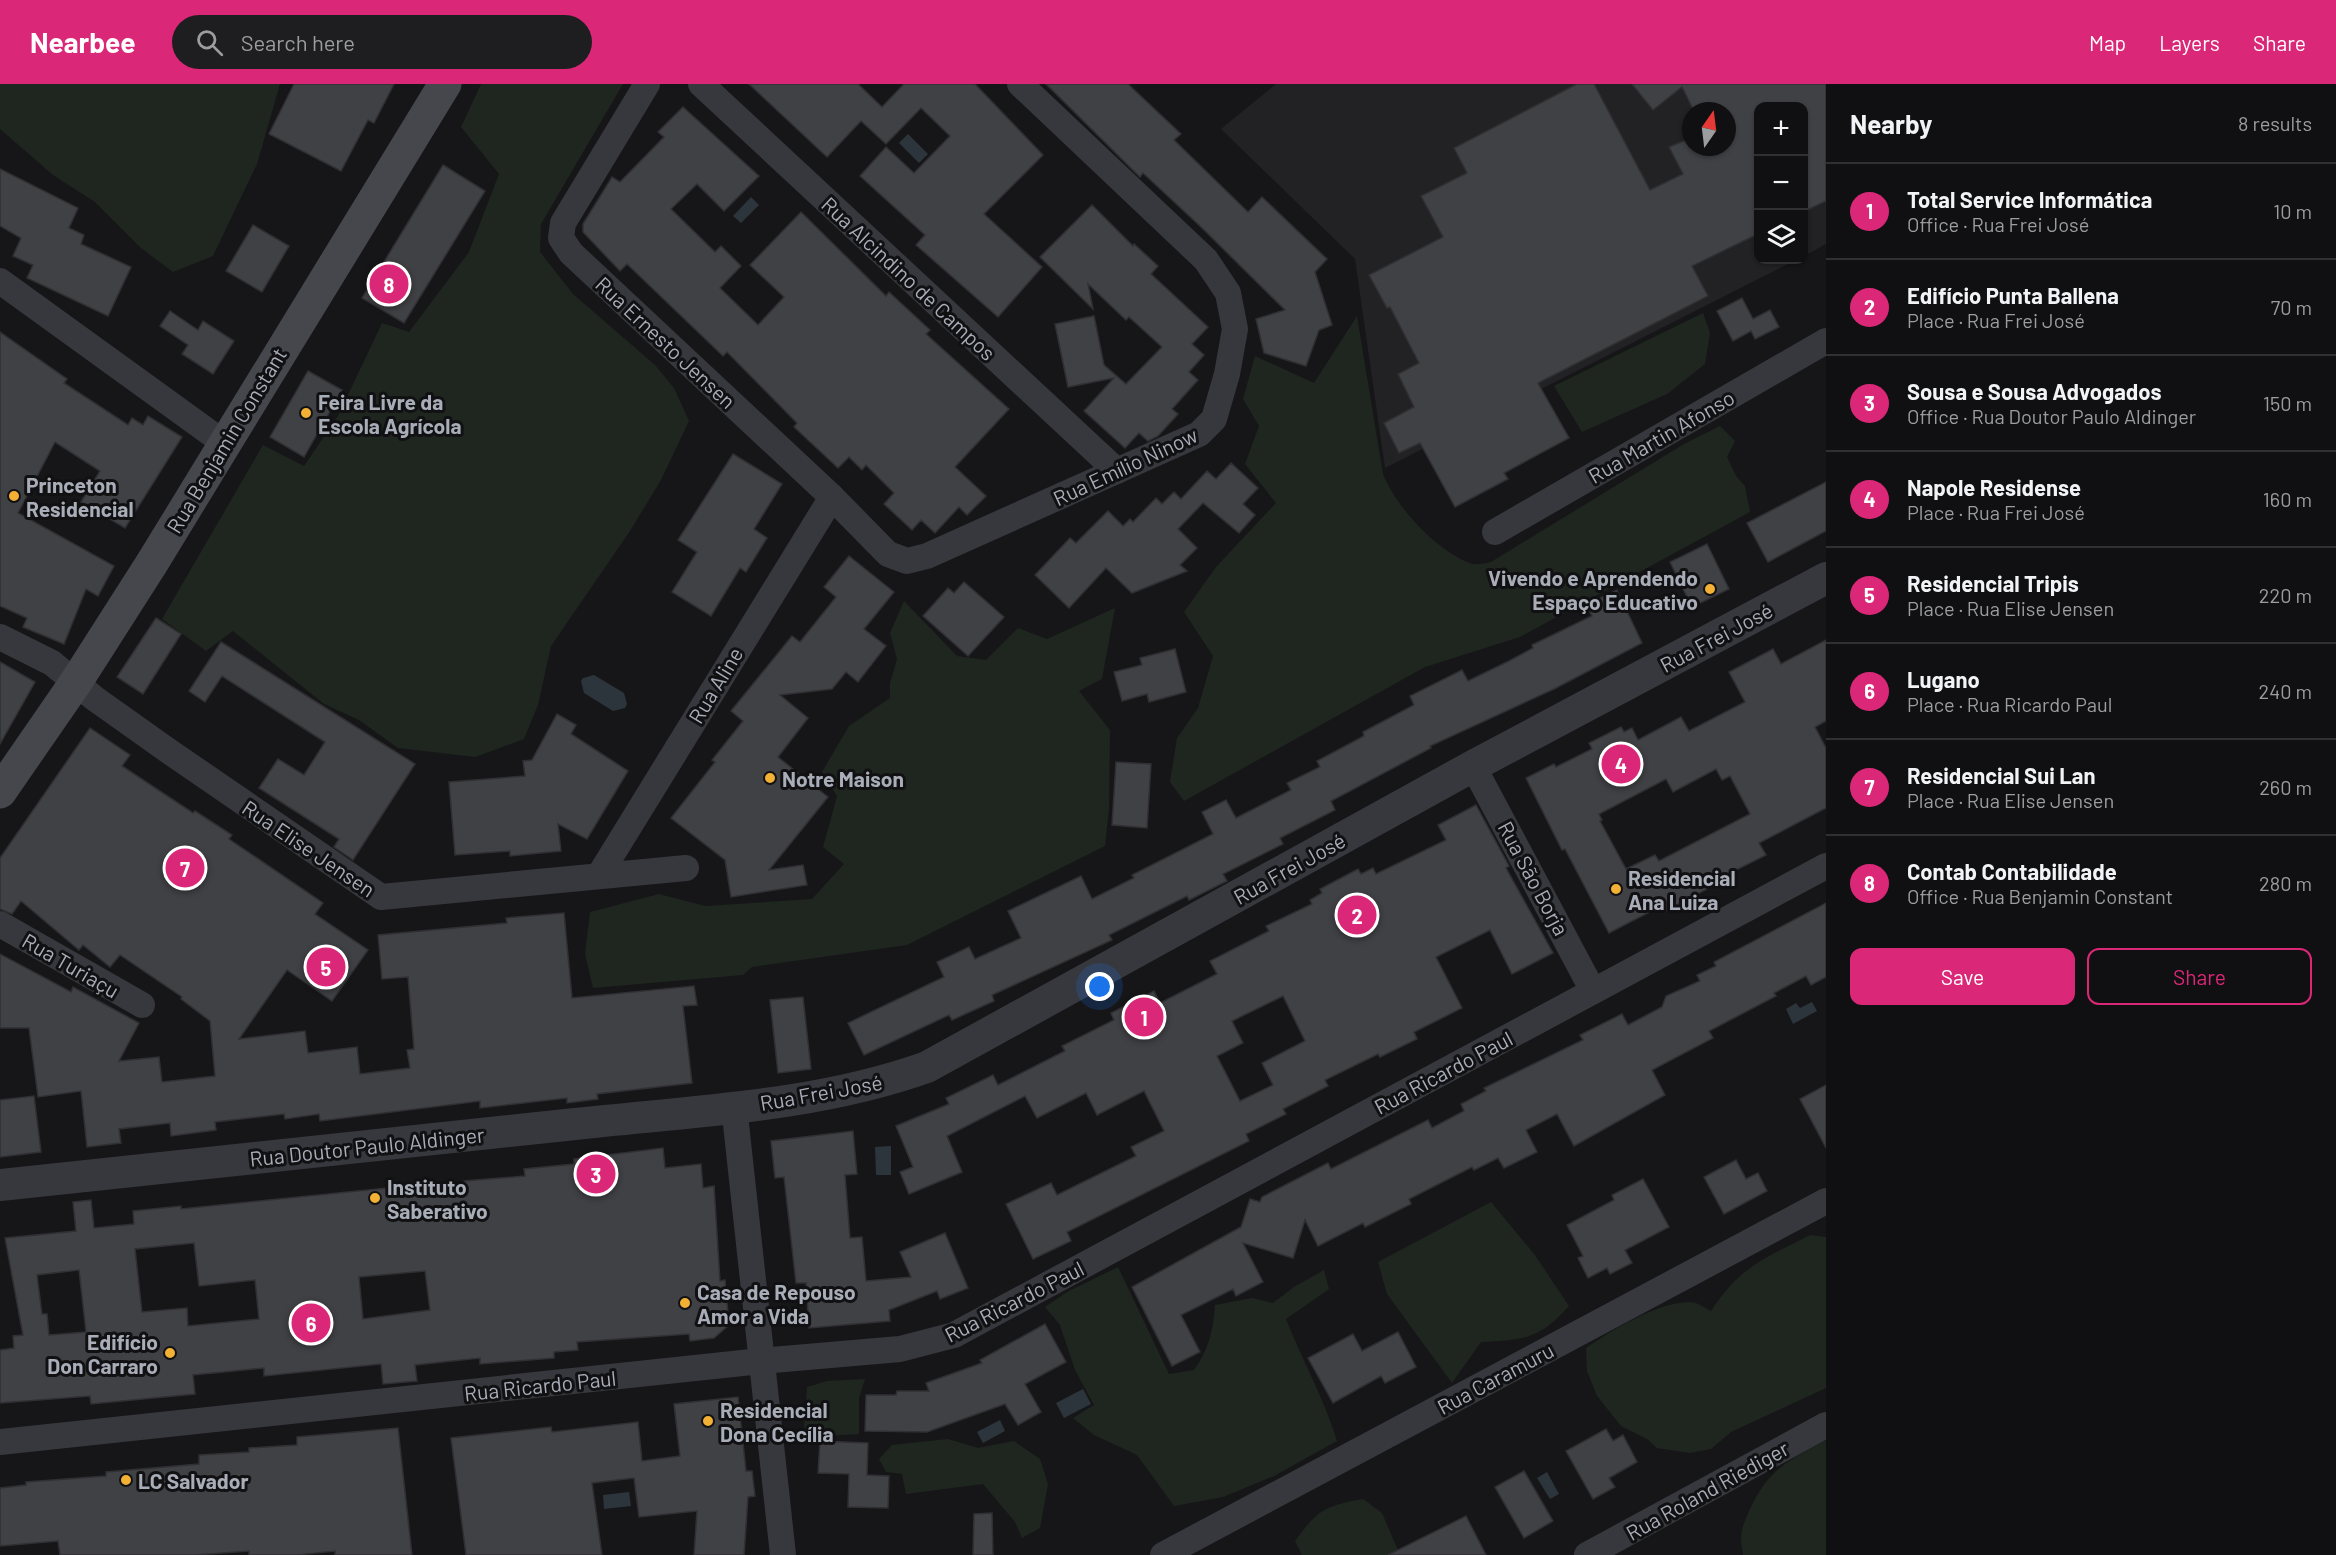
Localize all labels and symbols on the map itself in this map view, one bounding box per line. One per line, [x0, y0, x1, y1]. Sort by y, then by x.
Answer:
north arrow [1682, 102, 1736, 156]
street label: Rua Alcindino de Campos [817, 191, 1001, 365]
pin: 8 [370, 262, 408, 306]
street label: Rua Ernesto Jensen [591, 271, 741, 413]
street label: Rua Benjamin Constant [161, 343, 291, 537]
street label: Rua Martin Afonso [1583, 384, 1739, 488]
place label: Feira Livre da Escola Agrícola [318, 389, 461, 438]
marker: Feira Livre da Escola Agrícola [299, 406, 313, 420]
street label: Rua Emílio Ninow [1049, 422, 1201, 510]
place label: Princeton Residencial [26, 472, 134, 521]
marker: Princeton Residencial [7, 489, 21, 503]
place label: Vivendo e Aprendendo Espaço Educativo [1488, 565, 1698, 614]
marker: Vivendo e Aprendendo Espaço Educativo [1703, 582, 1717, 596]
street label: Rua Frei José [1655, 597, 1777, 677]
street label: Rua Aline [683, 642, 747, 728]
pin: 4 [1602, 742, 1640, 786]
place label: Notre Maison [782, 766, 904, 791]
marker: Notre Maison [763, 771, 777, 785]
street label: Rua Elise Jensen [238, 794, 380, 902]
street label: Rua São Borja [1493, 817, 1575, 939]
street label: Rua Frei José [1229, 827, 1349, 909]
pin: 7 [166, 846, 204, 890]
place label: Residencial Ana Luiza [1628, 865, 1736, 914]
marker: Residencial Ana Luiza [1609, 882, 1623, 896]
pin: 2 [1338, 892, 1376, 938]
street label: Rua Turiaçu [18, 927, 124, 1003]
pin: 5 [306, 944, 346, 990]
your location [1085, 972, 1114, 1001]
pin: 1 [1124, 994, 1164, 1040]
street label: Rua Ricardo Paul [1370, 1025, 1516, 1119]
street label: Rua Frei José [758, 1069, 884, 1115]
street label: Rua Doutor Paulo Aldinger [248, 1121, 486, 1171]
pin: 3 [576, 1152, 616, 1196]
place label: Instituto Saberativo [387, 1174, 488, 1223]
marker: Instituto Saberativo [368, 1191, 382, 1205]
street label: Rua Ricardo Paul [940, 1255, 1088, 1347]
place label: Casa de Repouso Amor a Vida [697, 1279, 856, 1328]
marker: Casa de Repouso Amor a Vida [678, 1296, 692, 1310]
pin: 6 [292, 1300, 330, 1346]
place label: Edifício Don Carraro [47, 1329, 158, 1378]
street label: Rua Caramuru [1433, 1337, 1557, 1419]
marker: Edifício Don Carraro [163, 1346, 177, 1360]
street label: Rua Ricardo Paul [463, 1365, 617, 1405]
place label: Residencial Dona Cecília [720, 1397, 833, 1446]
marker: Residencial Dona Cecília [701, 1414, 715, 1428]
street label: Rua Roland Riediger [1621, 1435, 1793, 1545]
place label: LC Salvador [138, 1468, 248, 1493]
marker: LC Salvador [119, 1473, 133, 1487]

